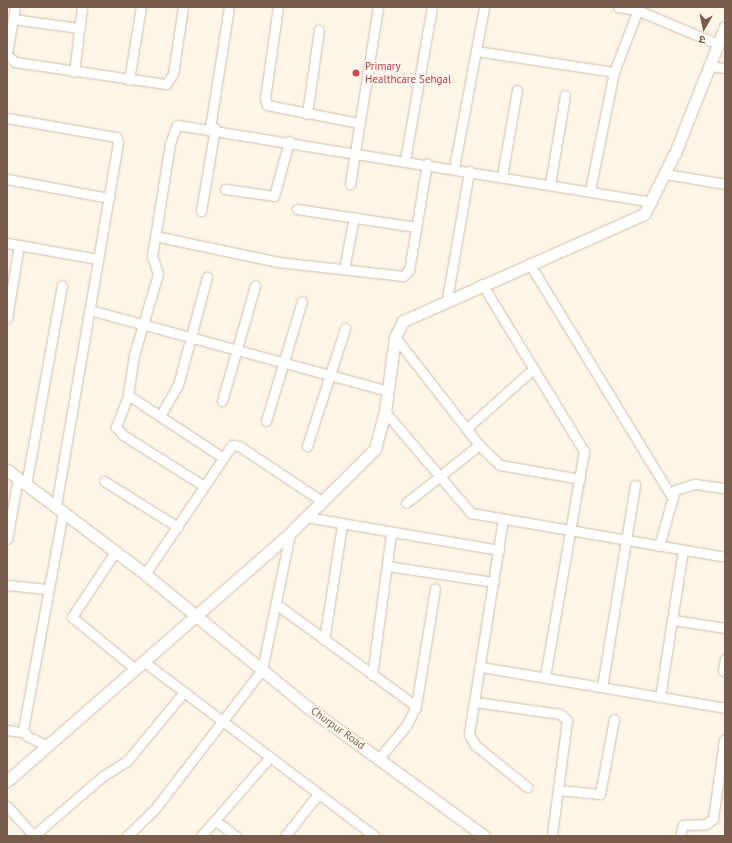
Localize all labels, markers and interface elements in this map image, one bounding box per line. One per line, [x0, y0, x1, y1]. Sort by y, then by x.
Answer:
north arrow [684, 8, 724, 48]
text: उ [698, 32, 706, 47]
place label: Primary Healthcare Sehgal [365, 60, 451, 86]
marker: Primary Healthcare Sehgal [350, 67, 362, 79]
street label: Churpur Road [308, 704, 368, 752]

